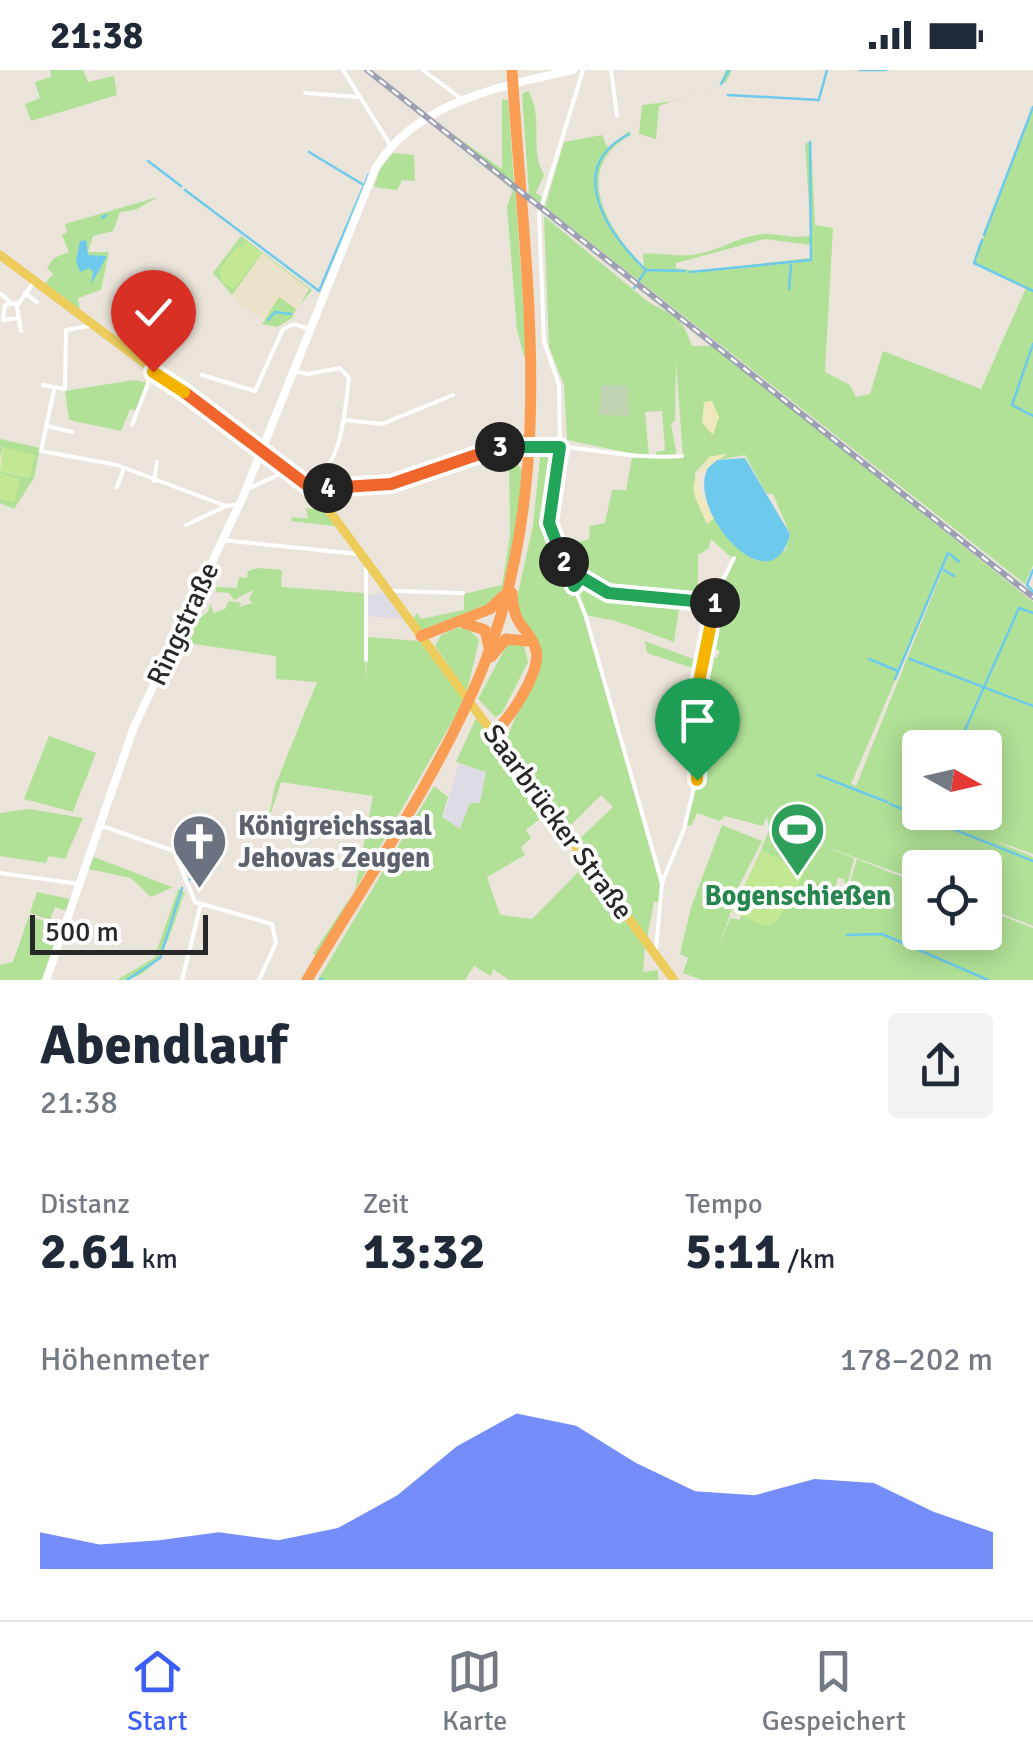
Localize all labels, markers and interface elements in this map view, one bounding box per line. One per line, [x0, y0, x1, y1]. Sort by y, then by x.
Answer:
text: 21:38 [50, 12, 143, 59]
pin [111, 270, 196, 373]
icon: check [126, 285, 181, 340]
pin: 3 [475, 422, 525, 472]
text: 3 [492, 430, 508, 464]
pin: 4 [303, 463, 353, 513]
text: 4 [320, 471, 336, 505]
pin: 2 [539, 537, 589, 587]
text: 2 [556, 545, 572, 579]
street label: Ringstraße [140, 557, 226, 691]
pin: 1 [690, 578, 740, 628]
text: 1 [707, 586, 723, 620]
pin [655, 678, 740, 781]
icon: arrive [670, 693, 725, 748]
street label: Saarbrücker Straße [476, 718, 640, 926]
north arrow [902, 730, 1002, 830]
map controls [902, 730, 1002, 950]
sports icon: Bogenschießen [768, 800, 828, 879]
place label: Königreichssaal Jehovas Zeugen [238, 809, 432, 875]
church icon: Königreichssaal Jehovas Zeugen [169, 812, 229, 891]
button: locate [902, 850, 1002, 950]
place label: Bogenschießen [705, 879, 891, 913]
scale bar [30, 910, 208, 954]
text: 500 m [45, 915, 119, 949]
text: Abendlauf [40, 1011, 287, 1079]
button: share [888, 1013, 993, 1118]
text: 21:38 [40, 1083, 118, 1122]
text: Distanz [40, 1187, 130, 1221]
text: Zeit [363, 1187, 409, 1221]
text: Tempo [685, 1187, 763, 1221]
text: 2.61 [40, 1221, 135, 1283]
text: 13:32 [363, 1221, 485, 1283]
text: 5:11 [685, 1221, 781, 1283]
text: km [135, 1242, 178, 1276]
text: /km [781, 1242, 835, 1276]
text: Höhenmeter [40, 1340, 209, 1379]
text: 178–202 m [840, 1340, 993, 1379]
tab: Start [127, 1644, 187, 1738]
tab: Karte [442, 1644, 507, 1738]
tab: Gespeichert [762, 1644, 906, 1738]

